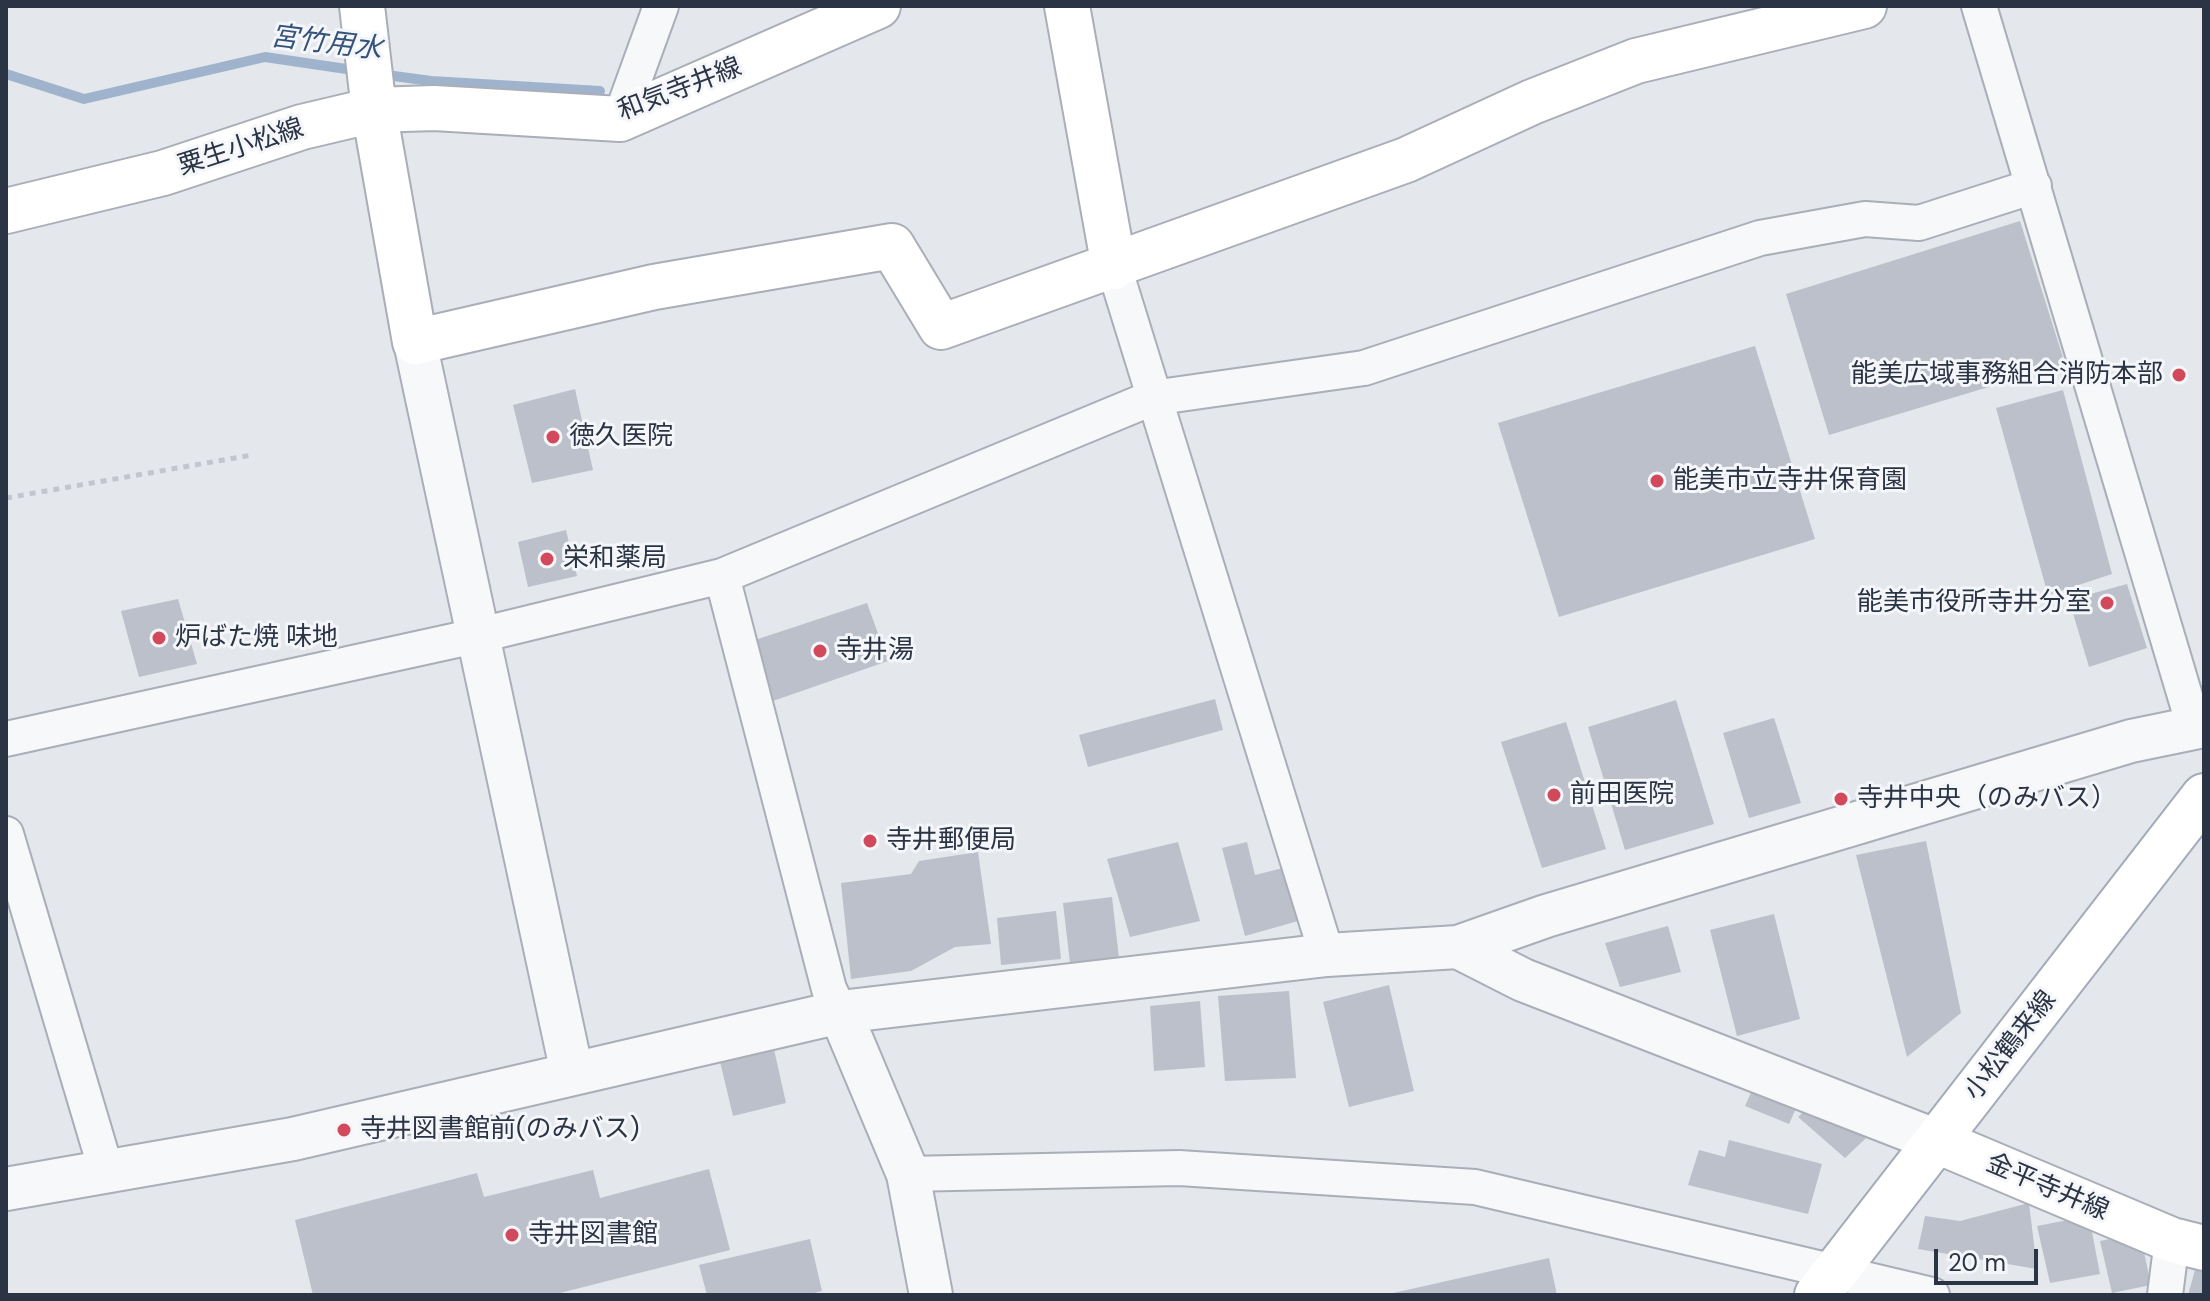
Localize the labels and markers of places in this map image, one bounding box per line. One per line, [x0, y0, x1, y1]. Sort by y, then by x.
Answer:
place label: 能美広域事務組合消防本部 [1851, 359, 2163, 391]
marker: 能美広域事務組合消防本部 [2170, 366, 2188, 384]
place label: 徳久医院 [569, 421, 673, 453]
marker: 徳久医院 [544, 428, 562, 446]
place label: 能美市立寺井保育園 [1673, 465, 1907, 497]
marker: 能美市立寺井保育園 [1648, 472, 1666, 490]
place label: 栄和薬局 [563, 543, 667, 575]
marker: 栄和薬局 [538, 550, 556, 568]
place label: 能美市役所寺井分室 [1857, 587, 2091, 619]
marker: 能美市役所寺井分室 [2098, 594, 2116, 612]
place label: 炉ばた焼 味地 [175, 622, 338, 654]
marker: 炉ばた焼 味地 [150, 629, 168, 647]
place label: 寺井湯 [836, 635, 914, 667]
marker: 寺井湯 [811, 642, 829, 660]
place label: 前田医院 [1570, 779, 1674, 811]
place label: 寺井中央（のみバス） [1857, 783, 2117, 815]
marker: 前田医院 [1545, 786, 1563, 804]
marker: 寺井中央（のみバス） [1832, 790, 1850, 808]
place label: 寺井郵便局 [886, 825, 1016, 857]
marker: 寺井郵便局 [861, 832, 879, 850]
place label: 寺井図書館前(のみバス) [360, 1114, 639, 1146]
marker: 寺井図書館前(のみバス) [335, 1121, 353, 1139]
place label: 寺井図書館 [528, 1219, 658, 1251]
marker: 寺井図書館 [503, 1226, 521, 1244]

